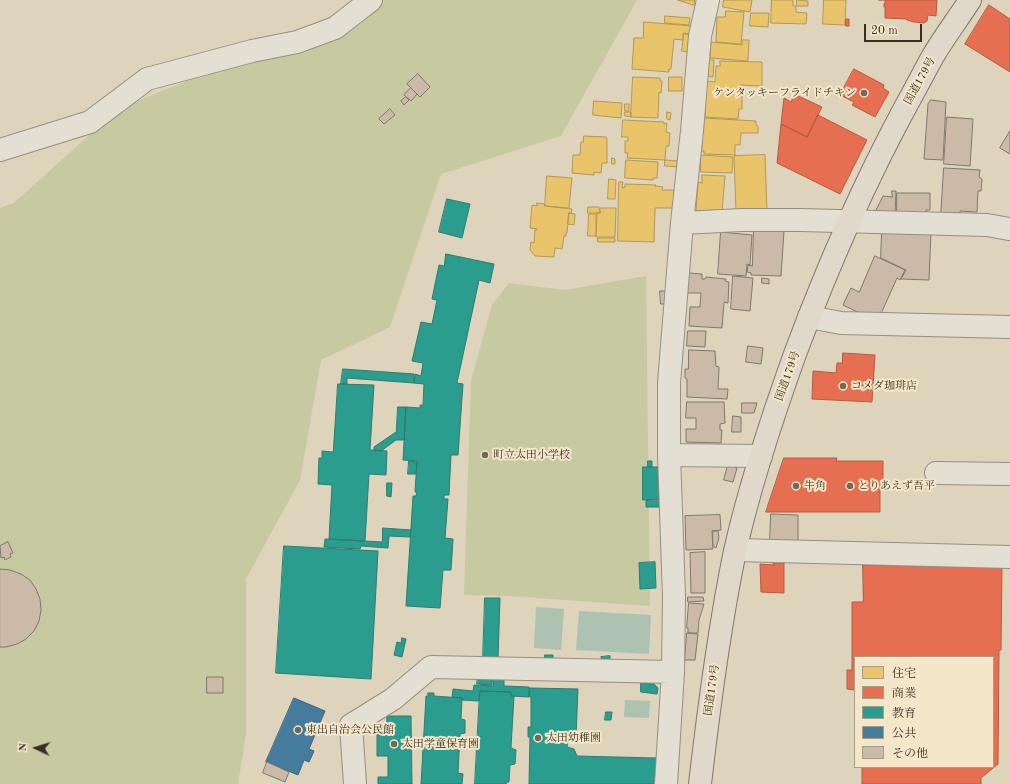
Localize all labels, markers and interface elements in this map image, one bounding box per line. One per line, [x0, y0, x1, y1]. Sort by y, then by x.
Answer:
scale bar [866, 16, 924, 42]
text: 20 m [871, 25, 898, 37]
street label: 国道179号 [902, 55, 938, 107]
place label: ケンタッキーフライドチキン [713, 86, 856, 100]
marker: ケンタッキーフライドチキン [859, 88, 869, 98]
street label: 国道179号 [773, 349, 803, 403]
place label: コメダ珈琲店 [851, 379, 917, 393]
marker: コメダ珈琲店 [838, 381, 848, 391]
place label: 町立太田小学校 [493, 448, 570, 462]
marker: 町立太田小学校 [480, 450, 490, 460]
place label: 牛角 [804, 479, 826, 493]
place label: とりあえず吾平 [858, 479, 935, 493]
marker: 牛角 [791, 481, 801, 491]
marker: とりあえず吾平 [845, 481, 855, 491]
legend [854, 656, 994, 768]
street label: 国道179号 [702, 663, 722, 717]
text: 住宅 [892, 668, 916, 680]
text: 商業 [892, 688, 916, 700]
text: 教育 [892, 708, 916, 720]
place label: 東出自治会公民館 [306, 723, 394, 737]
marker: 東出自治会公民館 [293, 725, 303, 735]
north arrow [16, 728, 56, 768]
text: 公共 [892, 728, 916, 740]
place label: 太田幼稚園 [546, 731, 601, 745]
marker: 太田幼稚園 [533, 733, 543, 743]
place label: 太田学童保育園 [402, 737, 479, 751]
marker: 太田学童保育園 [389, 739, 399, 749]
text: N [18, 743, 29, 752]
text: その他 [892, 748, 928, 760]

